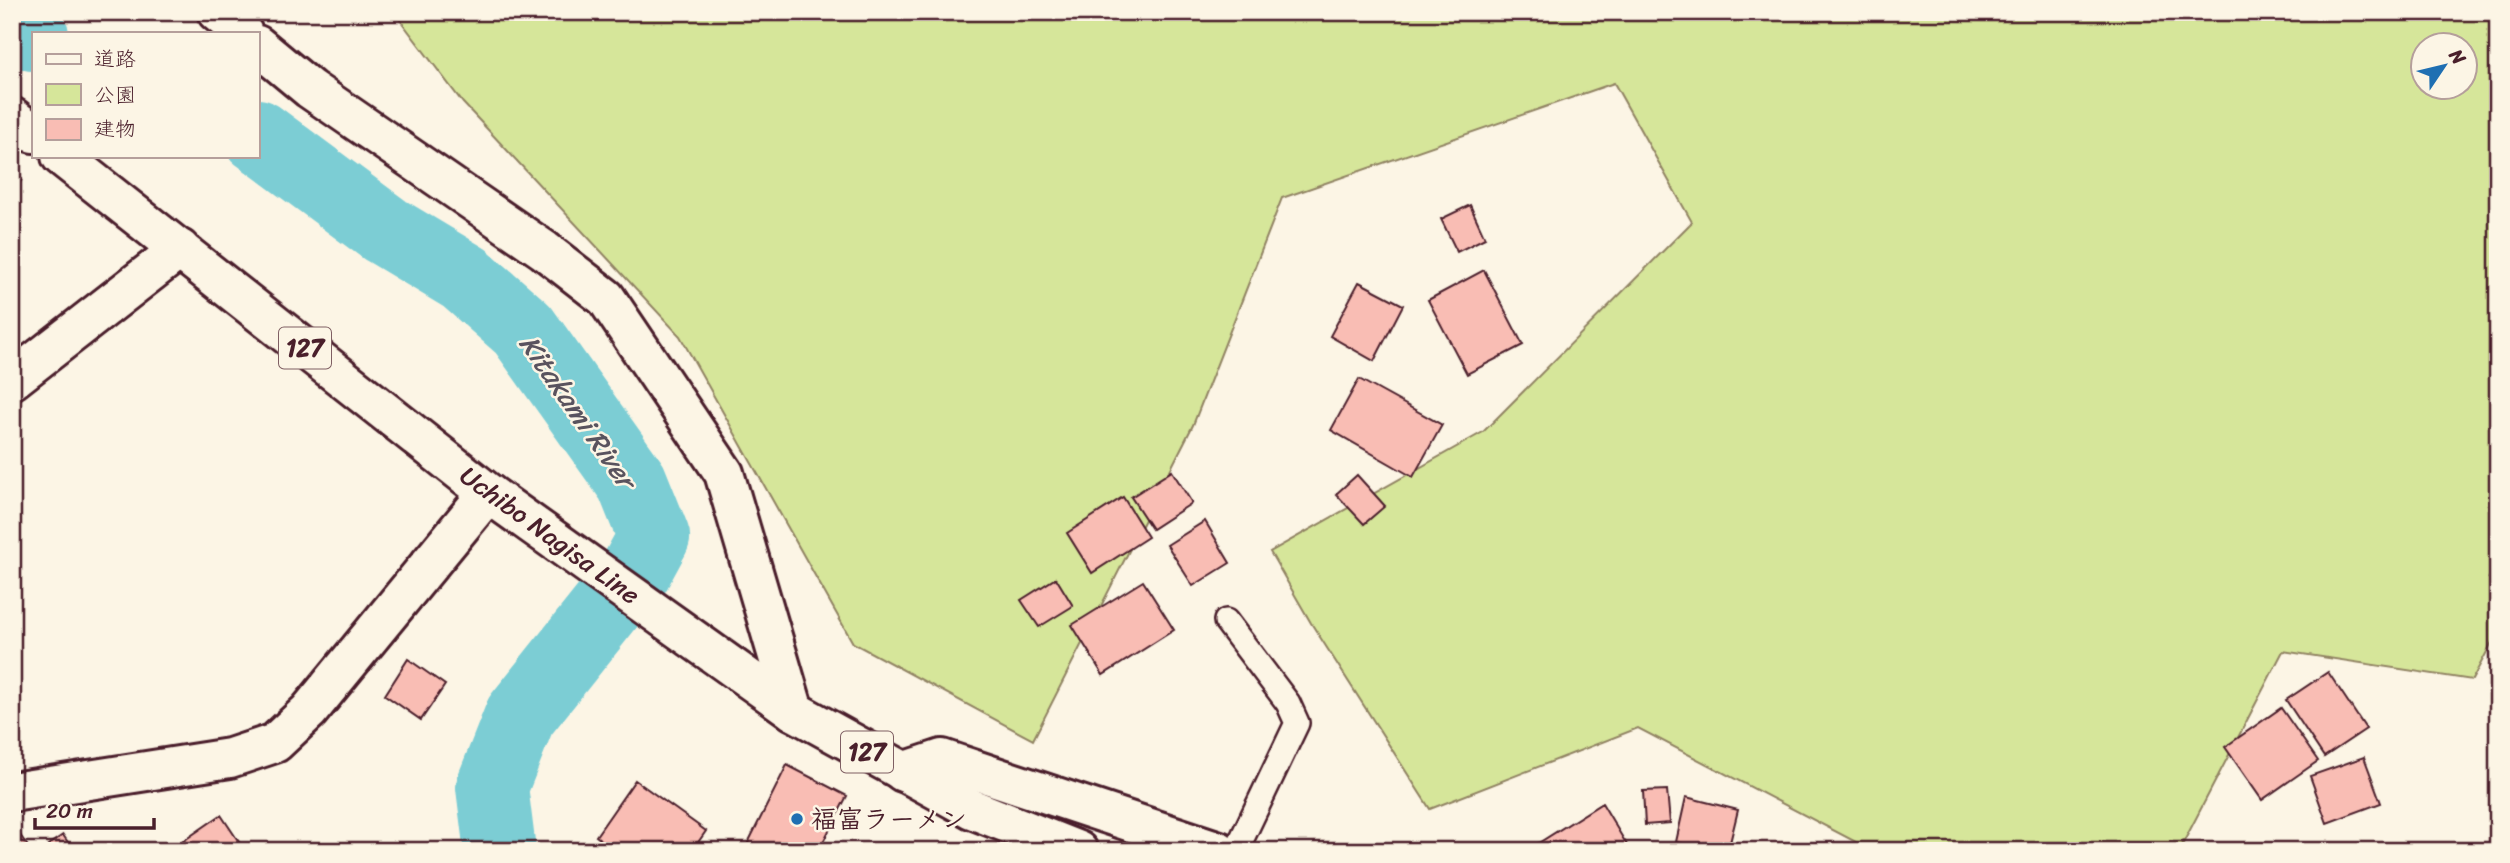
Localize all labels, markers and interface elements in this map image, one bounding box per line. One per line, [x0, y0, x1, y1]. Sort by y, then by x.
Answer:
legend [32, 32, 259, 158]
north arrow [2408, 32, 2478, 102]
text: 道路 [94, 40, 136, 78]
text: N [2440, 41, 2475, 72]
text: 公園 [94, 76, 136, 114]
text: 建物 [94, 110, 136, 148]
water label: Kitakami River [506, 324, 652, 503]
road number: 127 [279, 328, 331, 368]
street label: Uchibo Nagisa Line [450, 453, 650, 617]
road number: 127 [841, 732, 893, 772]
scale bar [35, 786, 154, 830]
text: 20 m [46, 792, 93, 830]
place label: 福富ラーメン [811, 796, 967, 842]
marker: 福富ラーメン [789, 811, 805, 827]

